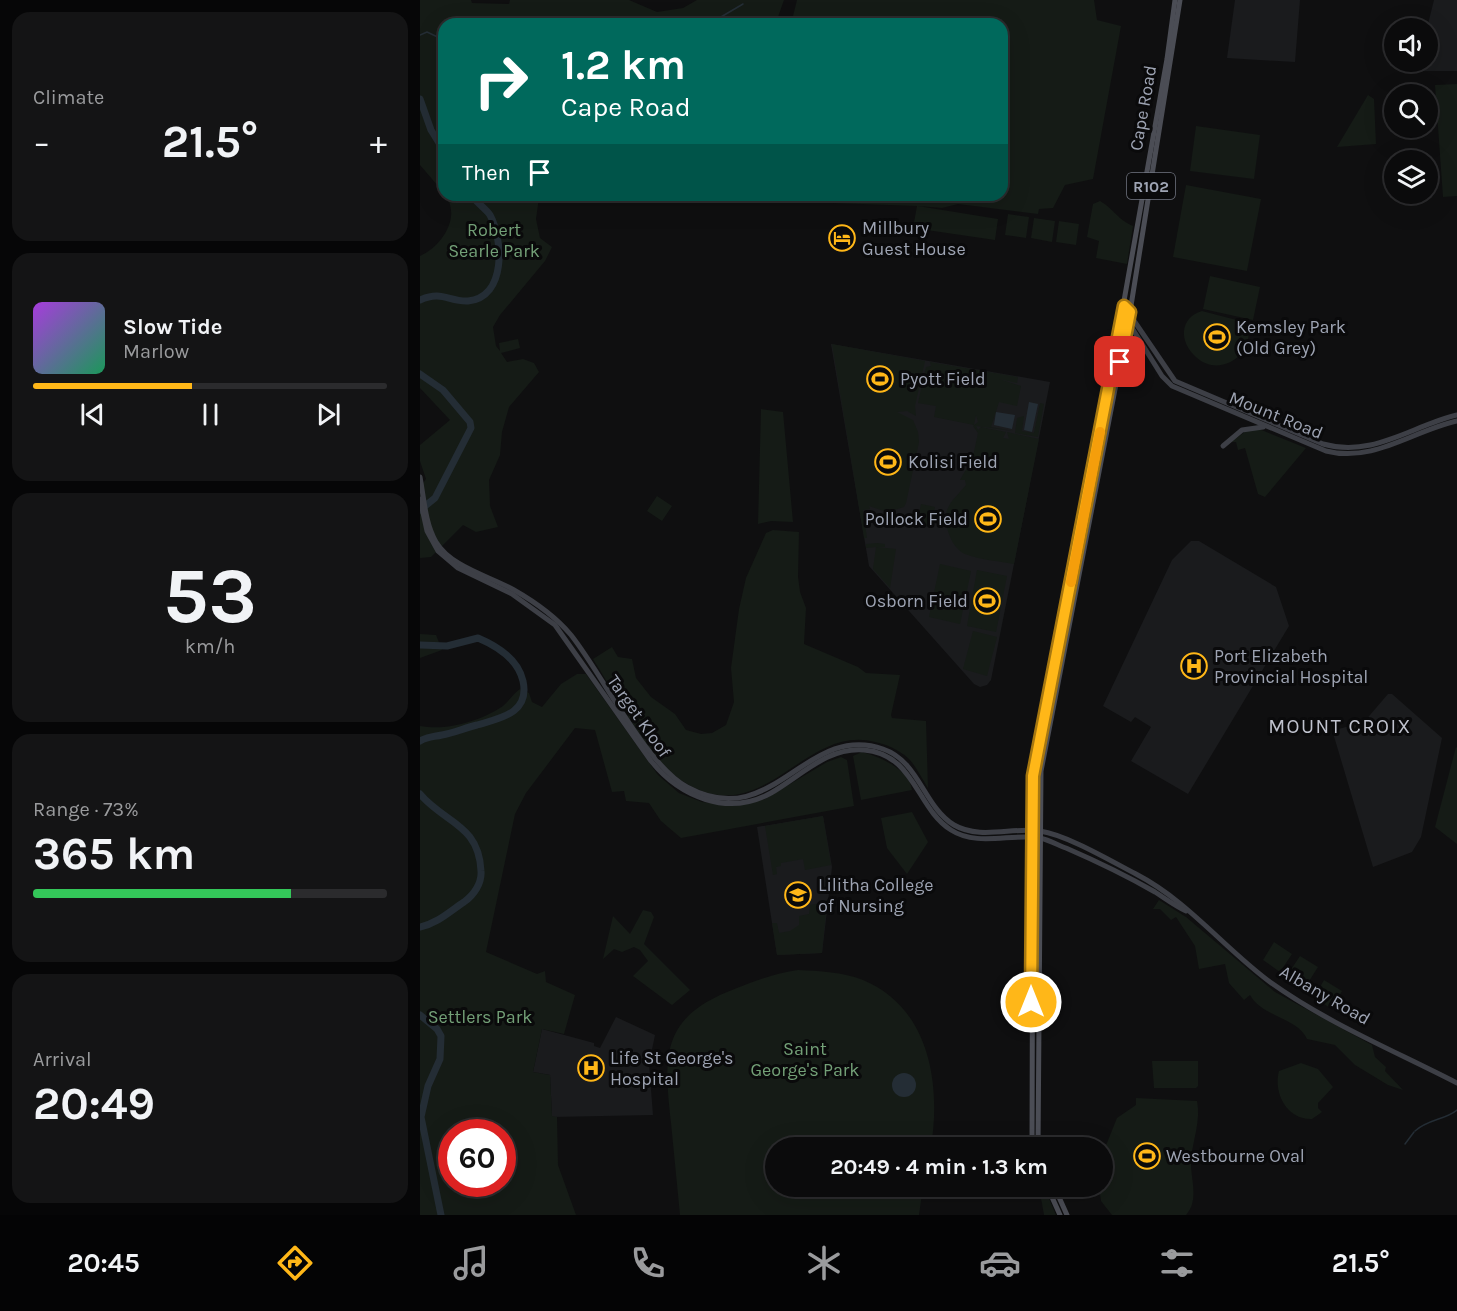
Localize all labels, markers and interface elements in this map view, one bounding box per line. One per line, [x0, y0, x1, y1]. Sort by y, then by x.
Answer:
map controls [1384, 18, 1438, 204]
button: sound [1384, 18, 1438, 72]
text: 1.2 km [561, 40, 686, 90]
icon: right [462, 42, 540, 120]
street label: Cape Road [1125, 64, 1161, 152]
button: search [1384, 84, 1438, 138]
text: Climate [33, 86, 104, 109]
text: Cape Road [561, 91, 691, 123]
text: 21.5° [162, 116, 258, 168]
text: − [33, 123, 50, 161]
text: + [370, 123, 387, 161]
button: layers [1384, 150, 1438, 204]
icon: arrive [523, 156, 556, 189]
text: Then [462, 160, 511, 186]
road number: R102 [1127, 173, 1175, 199]
place label: Millbury Guest House [862, 217, 966, 260]
park label: Robert Searle Park [448, 219, 540, 262]
hotel icon: Millbury Guest House [827, 223, 857, 253]
text: Slow Tide [123, 314, 223, 340]
place label: Kemsley Park (Old Grey) [1236, 316, 1346, 359]
sports icon: Kemsley Park (Old Grey) [1202, 322, 1232, 352]
pin [1094, 336, 1145, 387]
text: Marlow [123, 340, 189, 363]
icon: arrive [1103, 345, 1136, 378]
sports icon: Pyott Field [865, 364, 895, 394]
place label: Pyott Field [900, 368, 986, 390]
street label: Mount Road [1226, 386, 1326, 444]
icon: previous [76, 398, 109, 431]
icon: pause [194, 398, 227, 431]
icon: next [312, 398, 345, 431]
sports icon: Kolisi Field [873, 447, 903, 477]
place label: Kolisi Field [908, 451, 998, 473]
sports icon: Pollock Field [973, 504, 1003, 534]
place label: Pollock Field [865, 508, 968, 530]
text: 53 [163, 550, 257, 642]
sports icon: Osborn Field [972, 586, 1002, 616]
place label: Osborn Field [865, 590, 968, 612]
text: km/h [185, 635, 235, 658]
place label: Port Elizabeth Provincial Hospital [1214, 645, 1368, 688]
hospital icon: Port Elizabeth Provincial Hospital [1179, 651, 1209, 681]
street label: Target Kloof [603, 670, 676, 762]
district label: MOUNT CROIX [1268, 715, 1412, 738]
text: Range · 73% [33, 798, 139, 821]
text: 365 km [33, 828, 195, 880]
place label: Lilitha College of Nursing [818, 874, 934, 917]
school or university icon: Lilitha College of Nursing [783, 880, 813, 910]
street label: Albany Road [1276, 960, 1374, 1030]
position arrow [999, 970, 1063, 1034]
park label: Settlers Park [428, 1006, 532, 1028]
park label: Saint George's Park [751, 1038, 860, 1081]
place label: Life St George's Hospital [610, 1047, 734, 1090]
text: Arrival [33, 1048, 92, 1071]
hospital icon: Life St George's Hospital [576, 1053, 606, 1083]
text: 20:49 [33, 1078, 155, 1130]
speed limit sign: 60 [438, 1119, 516, 1197]
sports icon: Westbourne Oval [1132, 1141, 1162, 1171]
place label: Westbourne Oval [1166, 1145, 1305, 1167]
text: 20:49 · 4 min · 1.3 km [830, 1154, 1048, 1180]
icon: directions [274, 1242, 316, 1284]
icon: music [450, 1242, 492, 1284]
icon: phone [627, 1242, 669, 1284]
icon: climate [803, 1242, 845, 1284]
icon: car [979, 1242, 1021, 1284]
icon: filters [1156, 1242, 1198, 1284]
text: 20:45 [67, 1247, 140, 1279]
text: 21.5° [1332, 1247, 1390, 1279]

